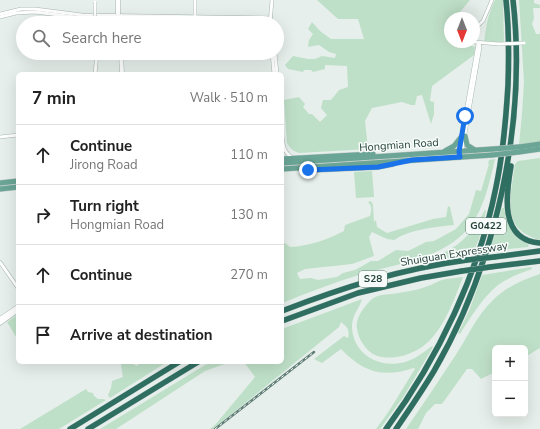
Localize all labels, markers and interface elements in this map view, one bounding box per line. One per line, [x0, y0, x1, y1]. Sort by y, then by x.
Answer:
north arrow [444, 12, 480, 48]
search box [16, 16, 284, 60]
icon: search [30, 27, 52, 49]
text: Search here [62, 28, 142, 48]
text: 7 min [32, 87, 76, 110]
text: Walk · 510 m [190, 89, 268, 107]
route start [456, 107, 474, 125]
street label: Hongmian Road [359, 135, 439, 155]
text: Continue [70, 136, 132, 156]
icon: ahead [32, 144, 54, 166]
text: 110 m [230, 146, 268, 164]
text: Jirong Road [70, 156, 138, 174]
route end [299, 161, 317, 179]
text: Turn right [70, 196, 139, 216]
icon: right [32, 204, 54, 226]
text: 130 m [230, 206, 268, 224]
text: Hongmian Road [70, 216, 164, 234]
road number: G0422 [466, 218, 506, 234]
street label: Shuiguan Expressway [399, 238, 509, 270]
icon: ahead [32, 264, 54, 286]
text: Continue [70, 265, 132, 285]
text: 270 m [230, 266, 268, 284]
road number: S28 [359, 271, 387, 287]
icon: arrive [32, 324, 54, 346]
text: Arrive at destination [70, 325, 213, 345]
map controls [492, 345, 528, 417]
button: + [492, 345, 528, 381]
button: − [492, 381, 528, 417]

